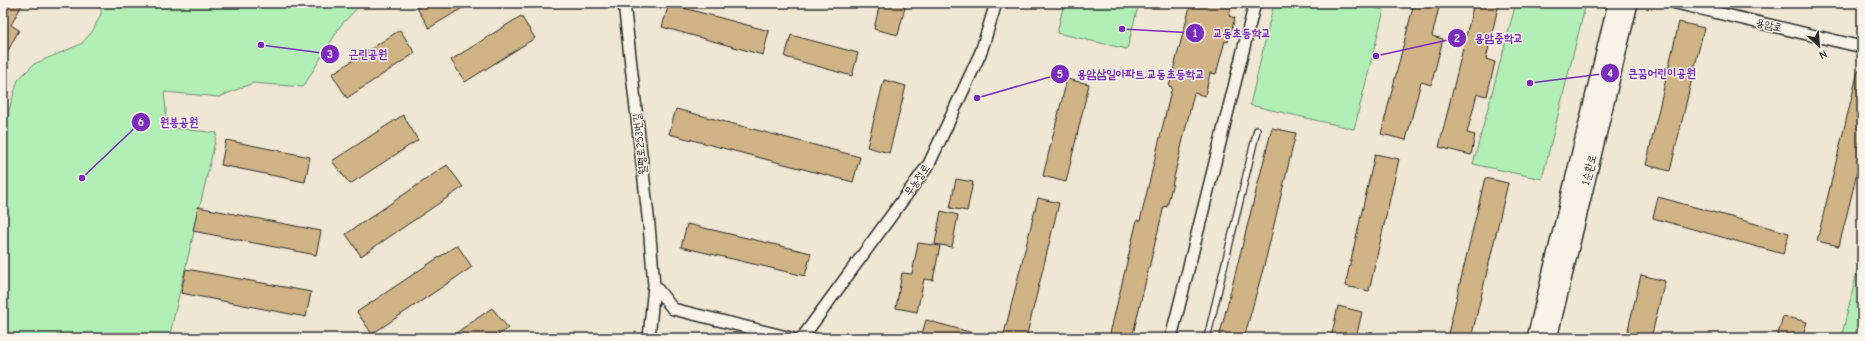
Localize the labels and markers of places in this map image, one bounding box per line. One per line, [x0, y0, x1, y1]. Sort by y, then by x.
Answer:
callout: 교동초등학교 [1185, 21, 1279, 45]
callout: 용암중학교 [1447, 26, 1532, 50]
callout: 근린공원 [320, 42, 395, 66]
callout: 큰꿈어린이공원 [1600, 61, 1704, 85]
callout: 용암삼일아파트.교동초등학교 [1050, 62, 1213, 86]
callout: 원봉공원 [131, 110, 206, 134]

